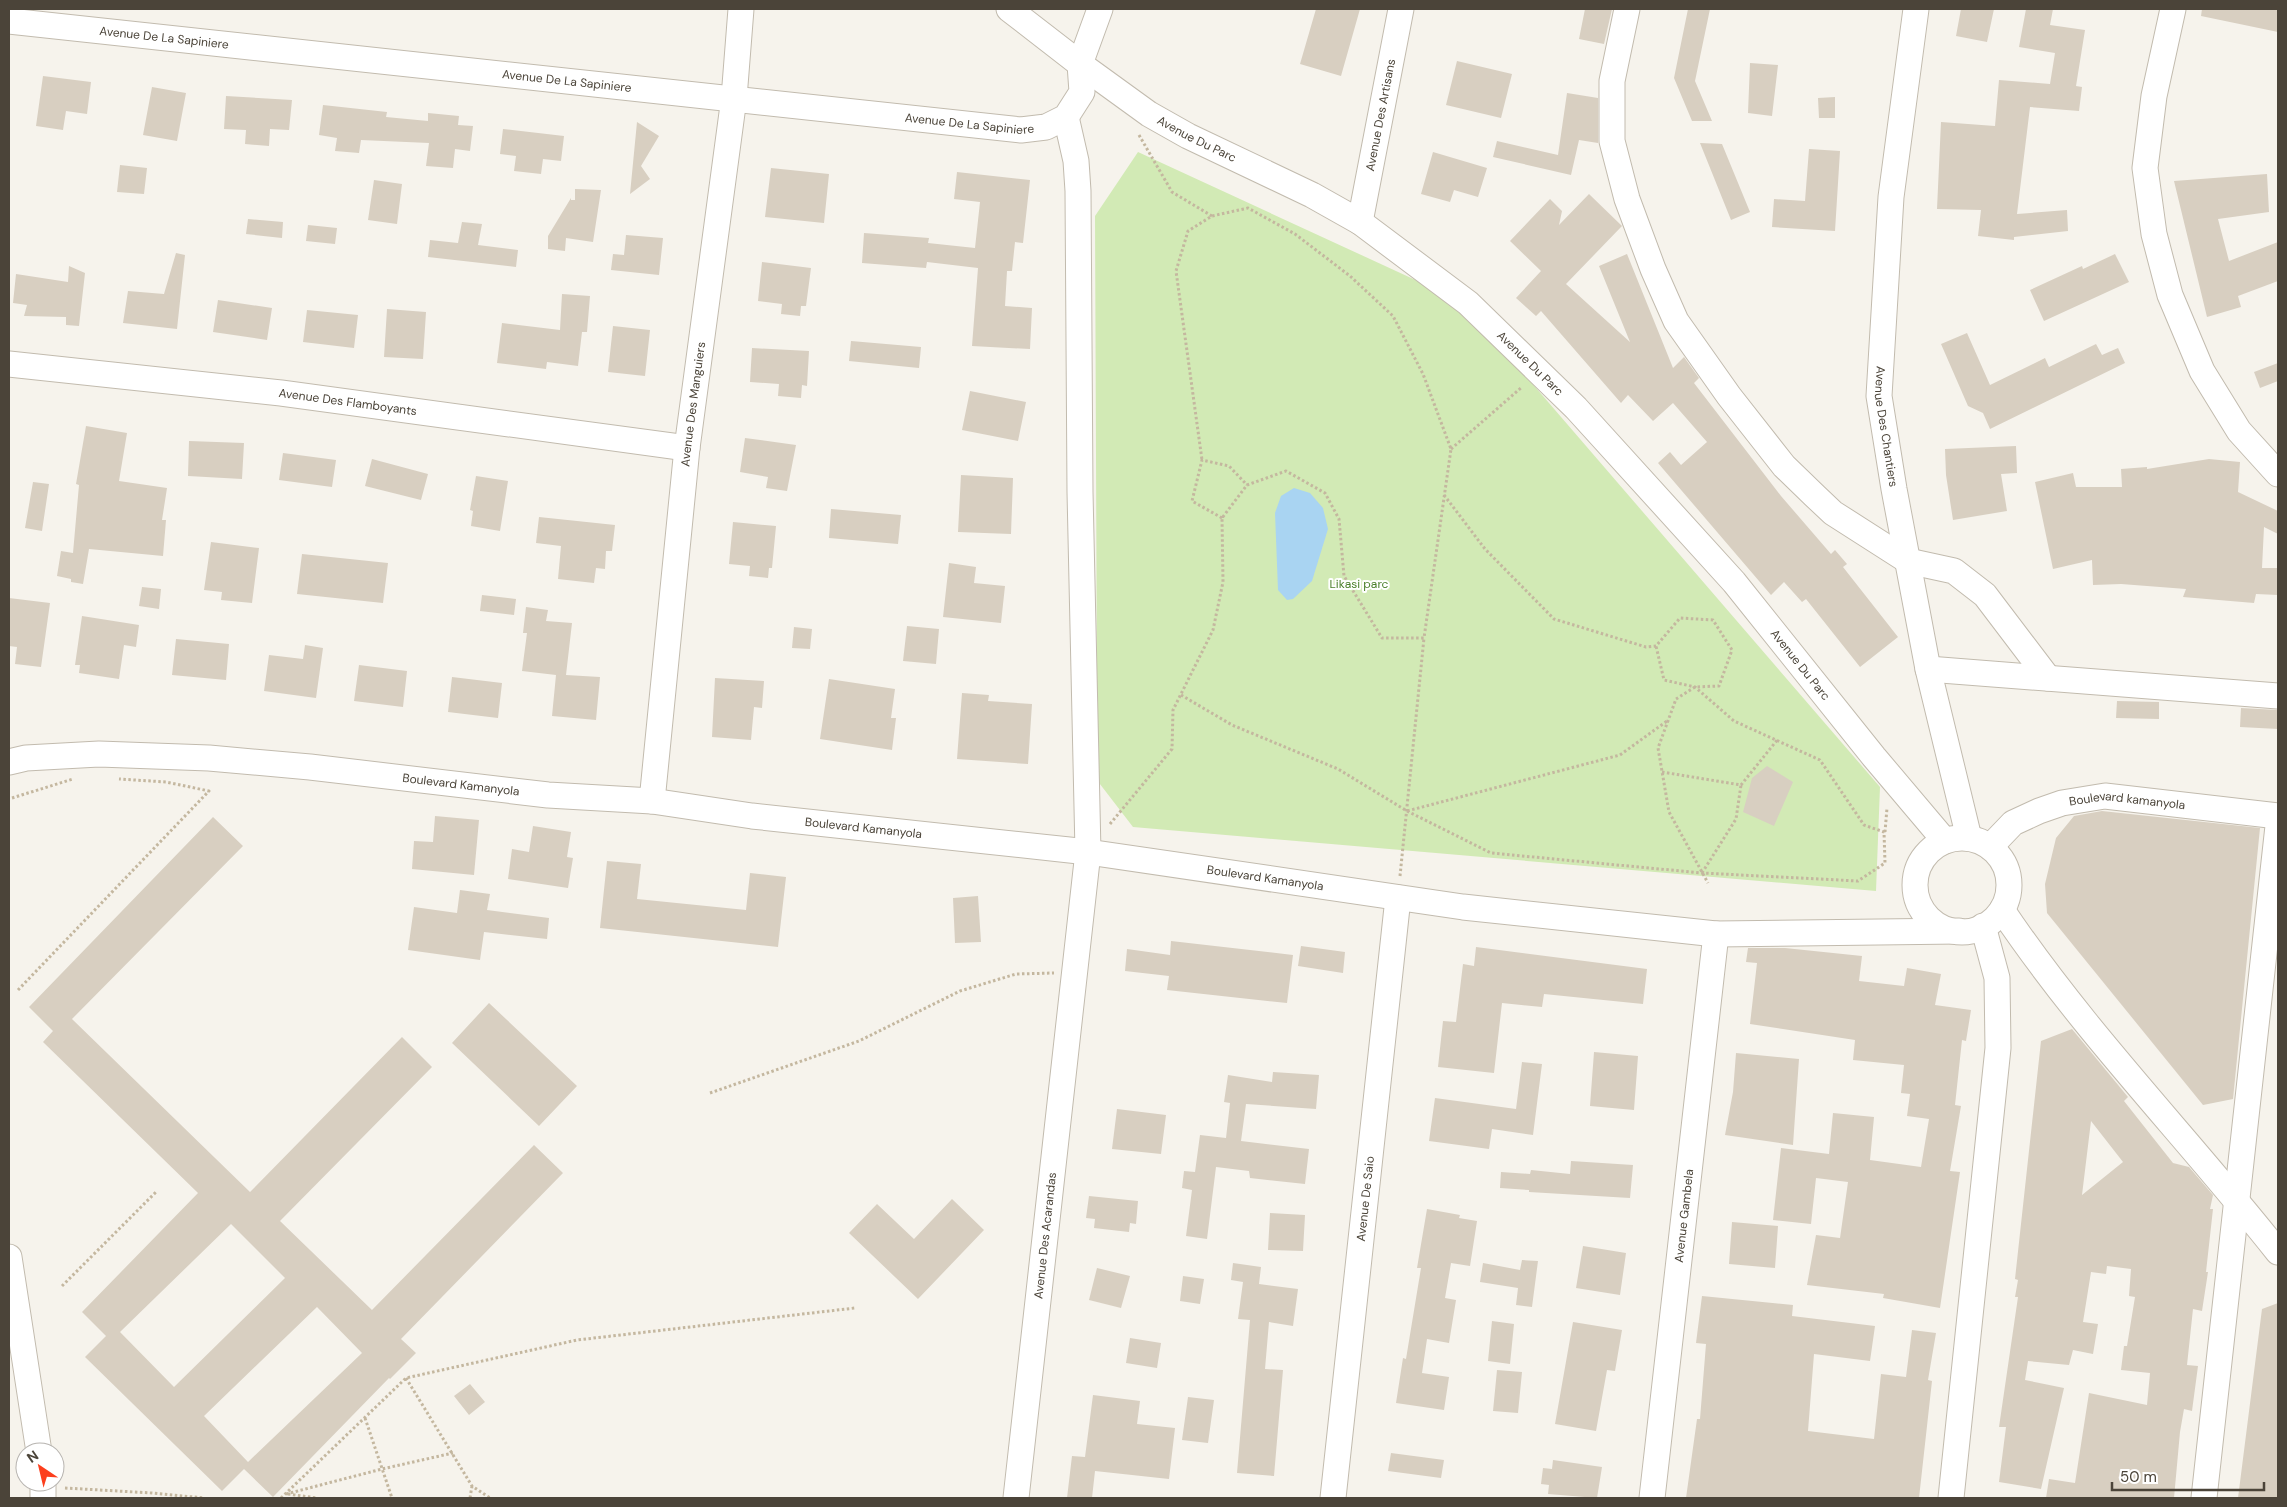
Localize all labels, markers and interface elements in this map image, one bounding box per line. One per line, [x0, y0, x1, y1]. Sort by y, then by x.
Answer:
street label: Avenue De La Sapiniere [99, 23, 230, 53]
street label: Avenue Des Artisans [1362, 58, 1399, 172]
street label: Avenue De La Sapiniere [501, 66, 632, 96]
street label: Avenue De La Sapiniere [904, 110, 1035, 138]
street label: Avenue Du Parc [1154, 112, 1239, 166]
street label: Avenue Du Parc [1494, 328, 1567, 400]
street label: Avenue Des Manguiers [677, 341, 709, 467]
street label: Avenue Des Chantiers [1871, 365, 1902, 488]
street label: Avenue Des Flamboyants [278, 385, 418, 419]
park label: Likasi parc [1330, 576, 1389, 592]
street label: Avenue Du Parc [1767, 626, 1834, 704]
street label: Boulevard Kamanyola [402, 770, 520, 800]
street label: Boulevard kamanyola [2068, 788, 2186, 813]
street label: Boulevard Kamanyola [804, 814, 923, 842]
street label: Boulevard Kamanyola [1206, 862, 1325, 894]
street label: Avenue De Saio [1353, 1155, 1378, 1242]
street label: Avenue Gambela [1671, 1168, 1697, 1263]
street label: Avenue Des Acarandas [1030, 1171, 1060, 1300]
north arrow [15, 1442, 65, 1492]
text: N [23, 1446, 42, 1467]
scale bar [2112, 1460, 2264, 1492]
text: 50 m [2120, 1467, 2157, 1487]

